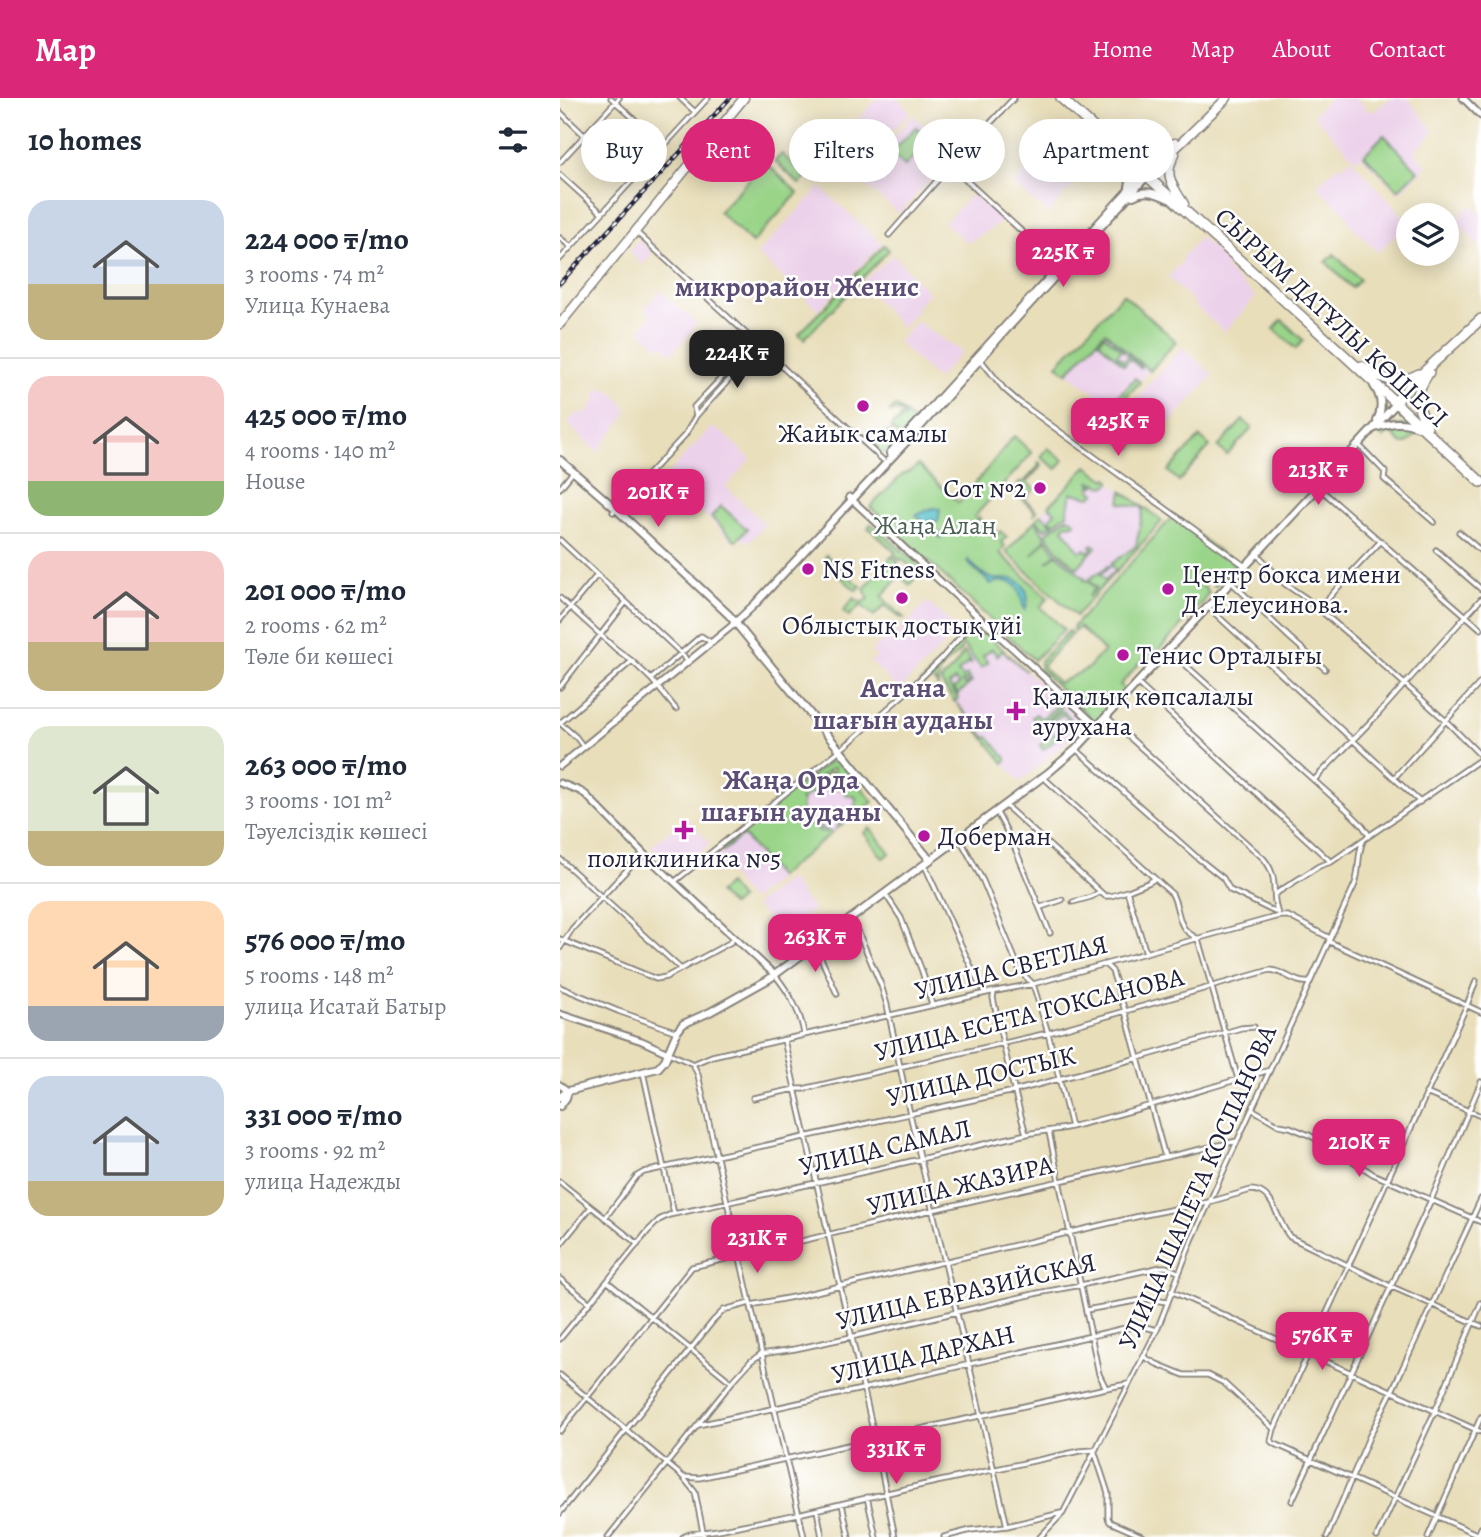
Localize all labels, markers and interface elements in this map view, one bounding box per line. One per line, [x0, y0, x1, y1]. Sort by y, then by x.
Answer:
text: Map [35, 27, 96, 72]
text: Home [1092, 33, 1153, 65]
text: Map [1191, 33, 1235, 65]
text: About [1273, 33, 1331, 65]
text: Contact [1369, 33, 1446, 65]
chip: Buy [581, 119, 667, 182]
chip: Rent [681, 119, 775, 182]
chip: Filters [789, 119, 899, 182]
chip: New [913, 119, 1005, 182]
chip: Apartment [1019, 119, 1174, 182]
text: 10 homes [28, 120, 142, 160]
icon: filters [494, 121, 532, 159]
street label: СЫРЫМ ДАТҰЛЫ КӨШЕСІ [1207, 200, 1456, 435]
map controls [1396, 203, 1459, 266]
button: layers [1396, 203, 1459, 266]
text: 224 000 ₸/mo [245, 219, 409, 259]
icon: home [84, 228, 168, 312]
pin: 225K ₸ [1006, 230, 1120, 289]
text: 225K ₸ [1032, 236, 1094, 267]
text: 3 rooms · 74 m² [245, 259, 384, 290]
district label: микрорайон Женис [675, 268, 919, 306]
text: Улица Кунаева [245, 290, 390, 321]
pin: 224K ₸ [680, 330, 794, 390]
text: 224K ₸ [705, 337, 769, 368]
text: 425 000 ₸/mo [245, 395, 407, 435]
marker: Жайык самалы [855, 398, 871, 414]
pin: 425K ₸ [1061, 398, 1175, 458]
icon: home [84, 404, 168, 488]
text: 425K ₸ [1087, 405, 1149, 436]
place label: Жайык самалы [778, 416, 948, 451]
text: 4 rooms · 140 m² [245, 435, 395, 466]
pin: 213K ₸ [1261, 448, 1375, 507]
text: 213K ₸ [1288, 454, 1348, 485]
text: House [245, 466, 305, 497]
pin: 201K ₸ [601, 470, 715, 529]
place label: Сот №2 [943, 471, 1026, 506]
text: 201K ₸ [627, 476, 689, 507]
marker: Сот №2 [1032, 480, 1048, 496]
park label: Жаңа Алаң [873, 508, 997, 543]
place label: NS Fitness [822, 552, 935, 587]
place label: Центр бокса имени Д. Елеусинова. [1182, 557, 1401, 622]
marker: NS Fitness [800, 561, 816, 577]
text: 201 000 ₸/mo [245, 570, 406, 610]
icon: home [84, 579, 168, 663]
marker: Центр бокса имени Д. Елеусинова. [1160, 581, 1176, 597]
marker: Облыстық достық үйі [894, 590, 910, 606]
place label: Облыстық достық үйі [782, 608, 1022, 643]
text: 2 rooms · 62 m² [245, 610, 387, 641]
place label: Тенис Орталығы [1137, 638, 1322, 673]
text: Төле би көшесі [245, 641, 393, 672]
marker: Тенис Орталығы [1115, 647, 1131, 663]
district label: Астана шағын ауданы [813, 669, 993, 739]
place label: Қалалық көпсалалы аурухана [1032, 679, 1254, 744]
marker: Қалалық көпсалалы аурухана [1006, 701, 1026, 721]
text: 263 000 ₸/mo [245, 745, 407, 785]
icon: home [84, 754, 168, 838]
district label: Жаңа Орда шағын ауданы [701, 761, 881, 831]
text: 3 rooms · 101 m² [245, 785, 392, 816]
text: Тәуелсіздік көшесі [245, 816, 428, 847]
place label: Доберман [938, 819, 1052, 854]
marker: поликлиника №5 [674, 820, 694, 840]
marker: Доберман [916, 828, 932, 844]
place label: поликлиника №5 [587, 841, 781, 876]
pin: 263K ₸ [758, 914, 872, 974]
text: 576 000 ₸/mo [245, 920, 406, 960]
text: 263K ₸ [784, 921, 846, 952]
street label: УЛИЦА СВЕТЛАЯ [911, 927, 1111, 1008]
icon: home [84, 929, 168, 1013]
street label: УЛИЦА ЕСЕТА ТОКСАНОВА [871, 959, 1188, 1070]
text: 5 rooms · 148 m² [245, 960, 394, 991]
text: улица Исатай Батыр [245, 991, 446, 1022]
street label: УЛИЦА ШАПЕТА КОСПАНОВА [1110, 1019, 1285, 1355]
street label: УЛИЦА ДОСТЫК [883, 1038, 1079, 1115]
text: 331 000 ₸/mo [245, 1095, 402, 1135]
icon: home [84, 1104, 168, 1188]
street label: УЛИЦА САМАЛ [796, 1111, 975, 1184]
pin: 210K ₸ [1302, 1119, 1416, 1179]
text: 210K ₸ [1328, 1126, 1390, 1157]
text: 3 rooms · 92 m² [245, 1135, 385, 1166]
street label: УЛИЦА ЖАЗИРА [864, 1147, 1057, 1224]
text: улица Надежды [245, 1166, 401, 1197]
pin: 231K ₸ [700, 1216, 814, 1275]
text: 231K ₸ [727, 1222, 787, 1253]
street label: УЛИЦА ЕВРАЗИЙСКАЯ [833, 1245, 1099, 1338]
pin: 576K ₸ [1265, 1312, 1379, 1372]
street label: УЛИЦА ДАРХАН [828, 1316, 1018, 1393]
text: 576K ₸ [1292, 1319, 1352, 1350]
pin: 331K ₸ [839, 1426, 953, 1486]
text: 331K ₸ [867, 1433, 925, 1464]

